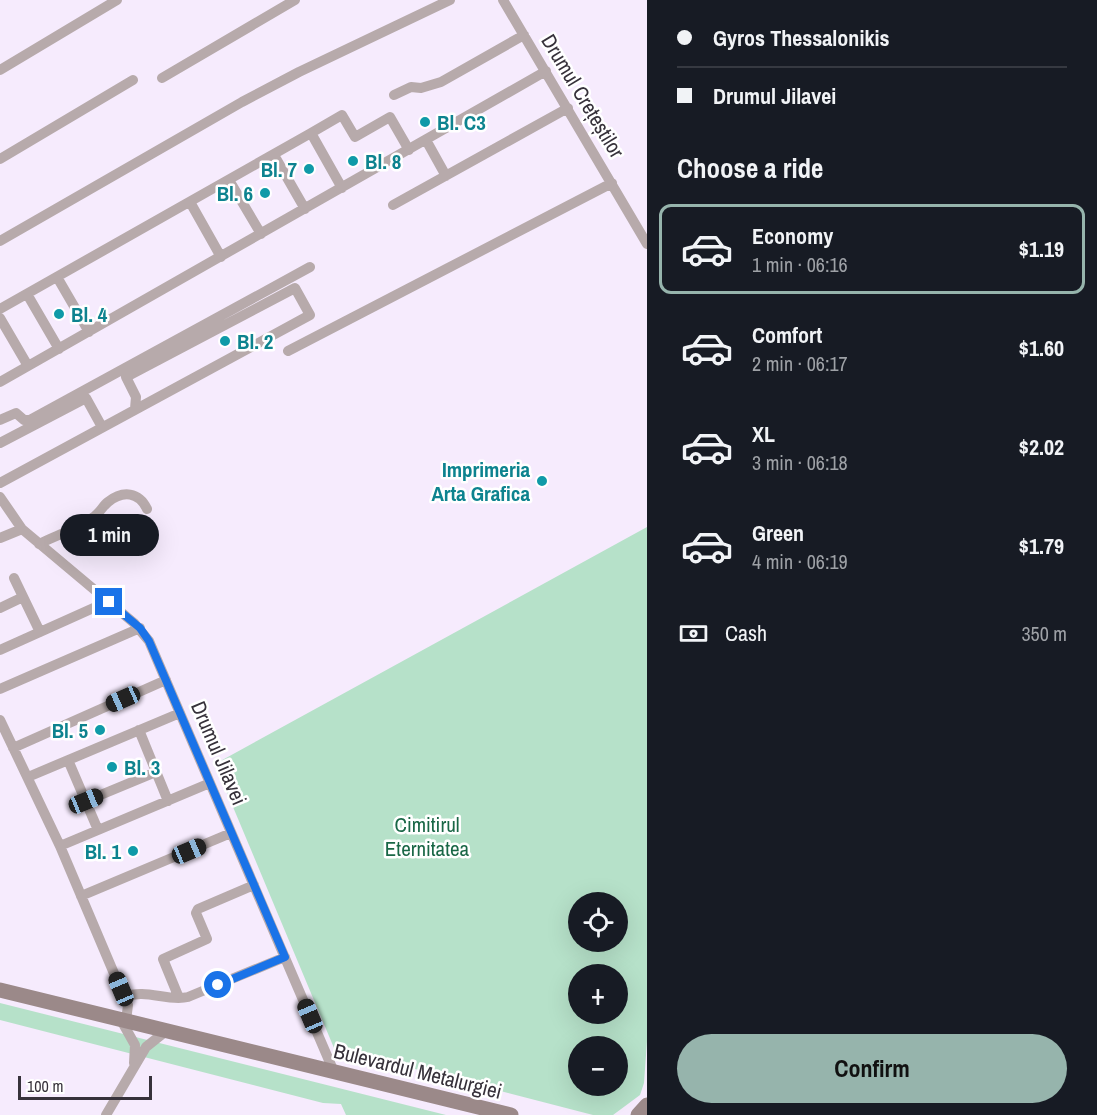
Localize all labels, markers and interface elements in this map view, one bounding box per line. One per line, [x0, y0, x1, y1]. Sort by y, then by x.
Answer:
text: Gyros Thessalonikis [713, 23, 890, 53]
street label: Drumul Crețeștilor [535, 29, 632, 164]
text: Drumul Jilavei [713, 81, 836, 111]
place label: Bl. C3 [437, 108, 486, 137]
marker: Bl. C3 [418, 115, 432, 129]
place label: Bl. 8 [365, 147, 401, 176]
text: Choose a ride [677, 150, 823, 186]
marker: Bl. 8 [346, 154, 360, 168]
place label: Bl. 7 [261, 155, 297, 184]
marker: Bl. 7 [302, 162, 316, 176]
place label: Bl. 6 [217, 179, 253, 208]
marker: Bl. 6 [258, 186, 272, 200]
text: Economy [752, 221, 833, 251]
icon: car [680, 222, 734, 276]
text: $1.19 [1019, 234, 1064, 264]
text: 1 min · 06:16 [752, 251, 848, 278]
place label: Bl. 4 [71, 300, 108, 329]
marker: Bl. 4 [52, 307, 66, 321]
text: Comfort [752, 320, 822, 350]
icon: car [680, 321, 734, 375]
place label: Bl. 2 [237, 327, 273, 356]
text: $1.60 [1019, 333, 1064, 363]
marker: Bl. 2 [218, 334, 232, 348]
text: 2 min · 06:17 [752, 350, 848, 377]
text: XL [752, 419, 775, 449]
icon: car [680, 420, 734, 474]
text: $2.02 [1019, 432, 1064, 462]
text: 3 min · 06:18 [752, 449, 848, 476]
place label: Imprimeria Arta Grafica [431, 455, 530, 508]
marker: Imprimeria Arta Grafica [535, 474, 549, 488]
callout: 1 min [60, 515, 158, 557]
text: Green [752, 518, 804, 548]
icon: car [680, 519, 734, 573]
text: 1 min [88, 521, 131, 548]
text: $1.79 [1019, 531, 1064, 561]
text: 4 min · 06:19 [752, 548, 848, 575]
route end [95, 588, 122, 615]
icon: cash [677, 617, 710, 650]
text: Cash [725, 618, 767, 648]
text: 350 m [1021, 620, 1067, 647]
car [103, 683, 143, 715]
street label: Drumul Jilavei [184, 697, 254, 809]
place label: Bl. 5 [52, 716, 88, 745]
marker: Bl. 5 [93, 723, 107, 737]
place label: Bl. 3 [124, 753, 160, 782]
marker: Bl. 3 [105, 760, 119, 774]
car [66, 786, 106, 816]
park label: Cimitirul Eternitatea [385, 810, 470, 863]
car [169, 836, 209, 866]
place label: Bl. 1 [85, 837, 121, 866]
marker: Bl. 1 [126, 844, 140, 858]
map controls [568, 892, 628, 1096]
button: locate [568, 892, 628, 952]
button: + [568, 964, 628, 1024]
car [106, 969, 136, 1009]
route start [204, 971, 231, 998]
car [295, 996, 325, 1036]
button: Confirm [677, 1034, 1067, 1103]
street label: Bulevardul Metalurgiei [331, 1036, 505, 1106]
button: − [568, 1036, 628, 1096]
scale bar [18, 1073, 152, 1100]
text: 100 m [27, 1075, 63, 1097]

